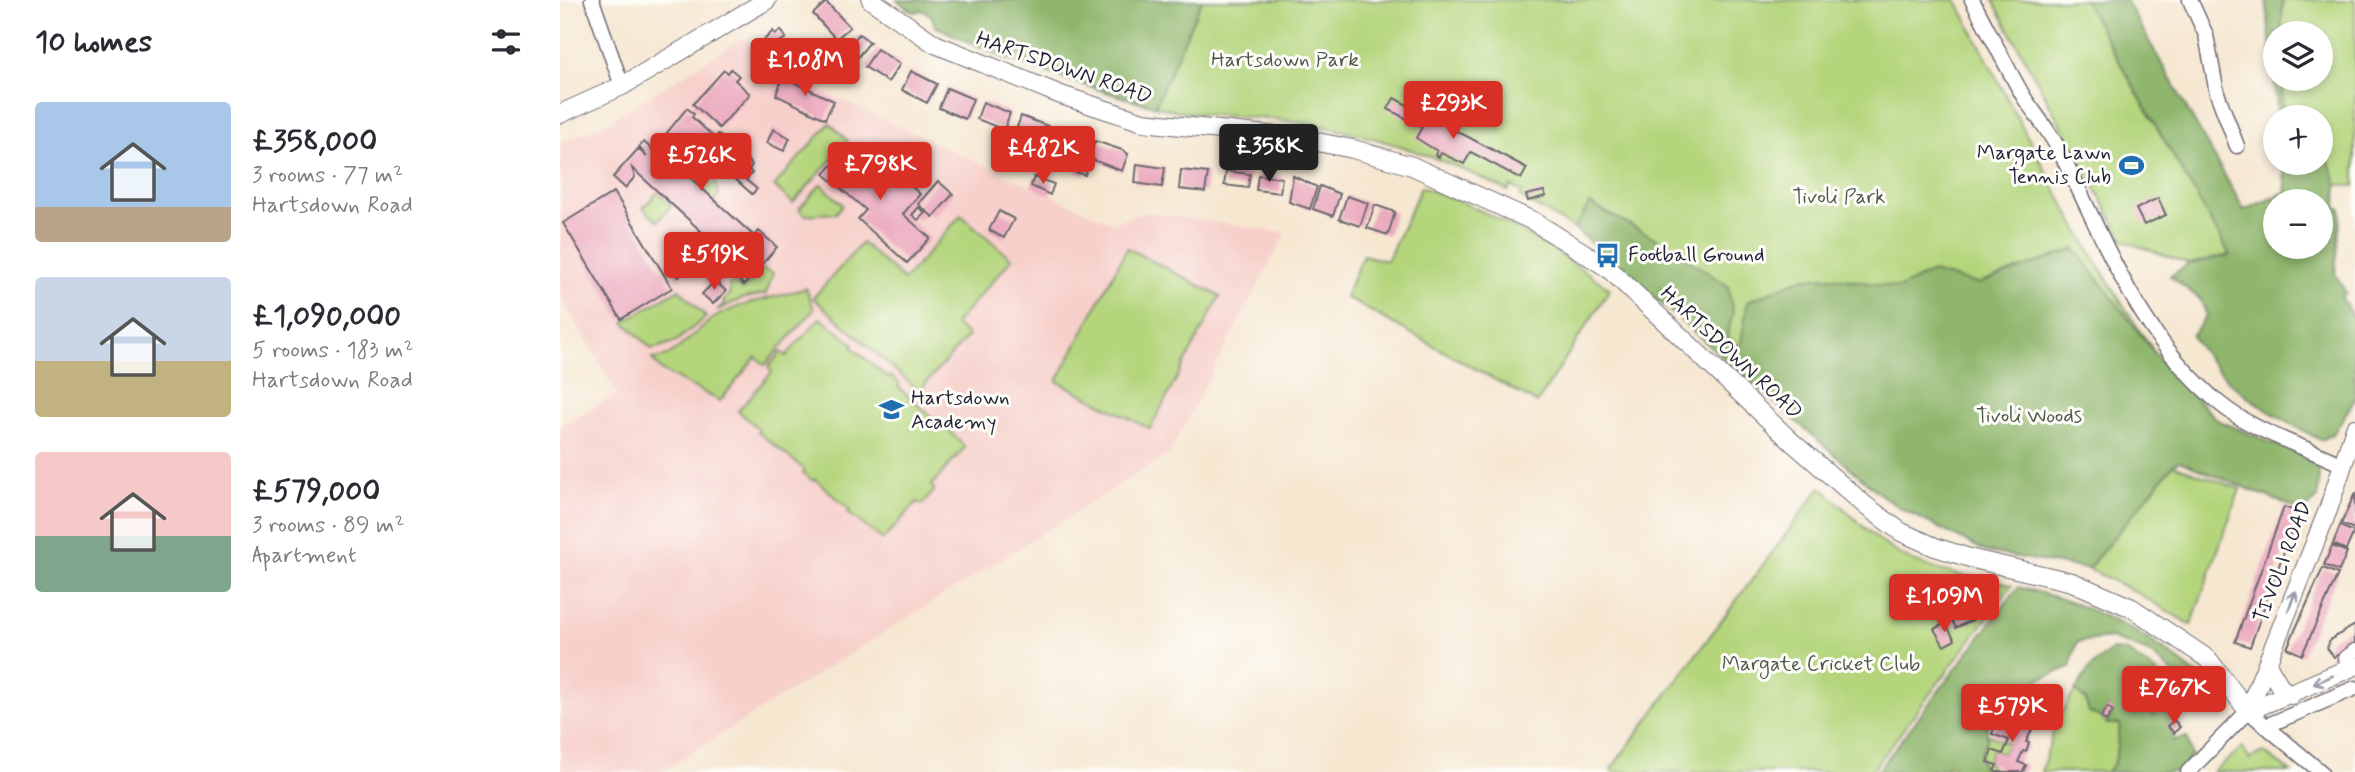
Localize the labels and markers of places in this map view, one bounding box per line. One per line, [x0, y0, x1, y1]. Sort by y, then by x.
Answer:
pin: £1.08M [748, 38, 862, 98]
pin: £293K [1404, 82, 1502, 141]
pin: £358K [1220, 124, 1318, 184]
pin: £482K [994, 127, 1092, 186]
pin: £526K [652, 134, 750, 193]
place label: Margate Lawn Tennis Club [1977, 139, 2111, 191]
pin: £798K [831, 142, 929, 202]
sports icon: Margate Lawn Tennis Club [2117, 151, 2145, 179]
pin: £519K [665, 232, 763, 292]
bus stop icon: Football Ground [1594, 241, 1622, 269]
place label: Football Ground [1628, 241, 1765, 269]
place label: Hartsdown Academy [911, 384, 1010, 436]
school or university icon: Hartsdown Academy [877, 396, 905, 424]
pin: £1.09M [1887, 574, 2001, 634]
pin: £767K [2125, 666, 2223, 726]
pin: £579K [1963, 684, 2061, 744]

